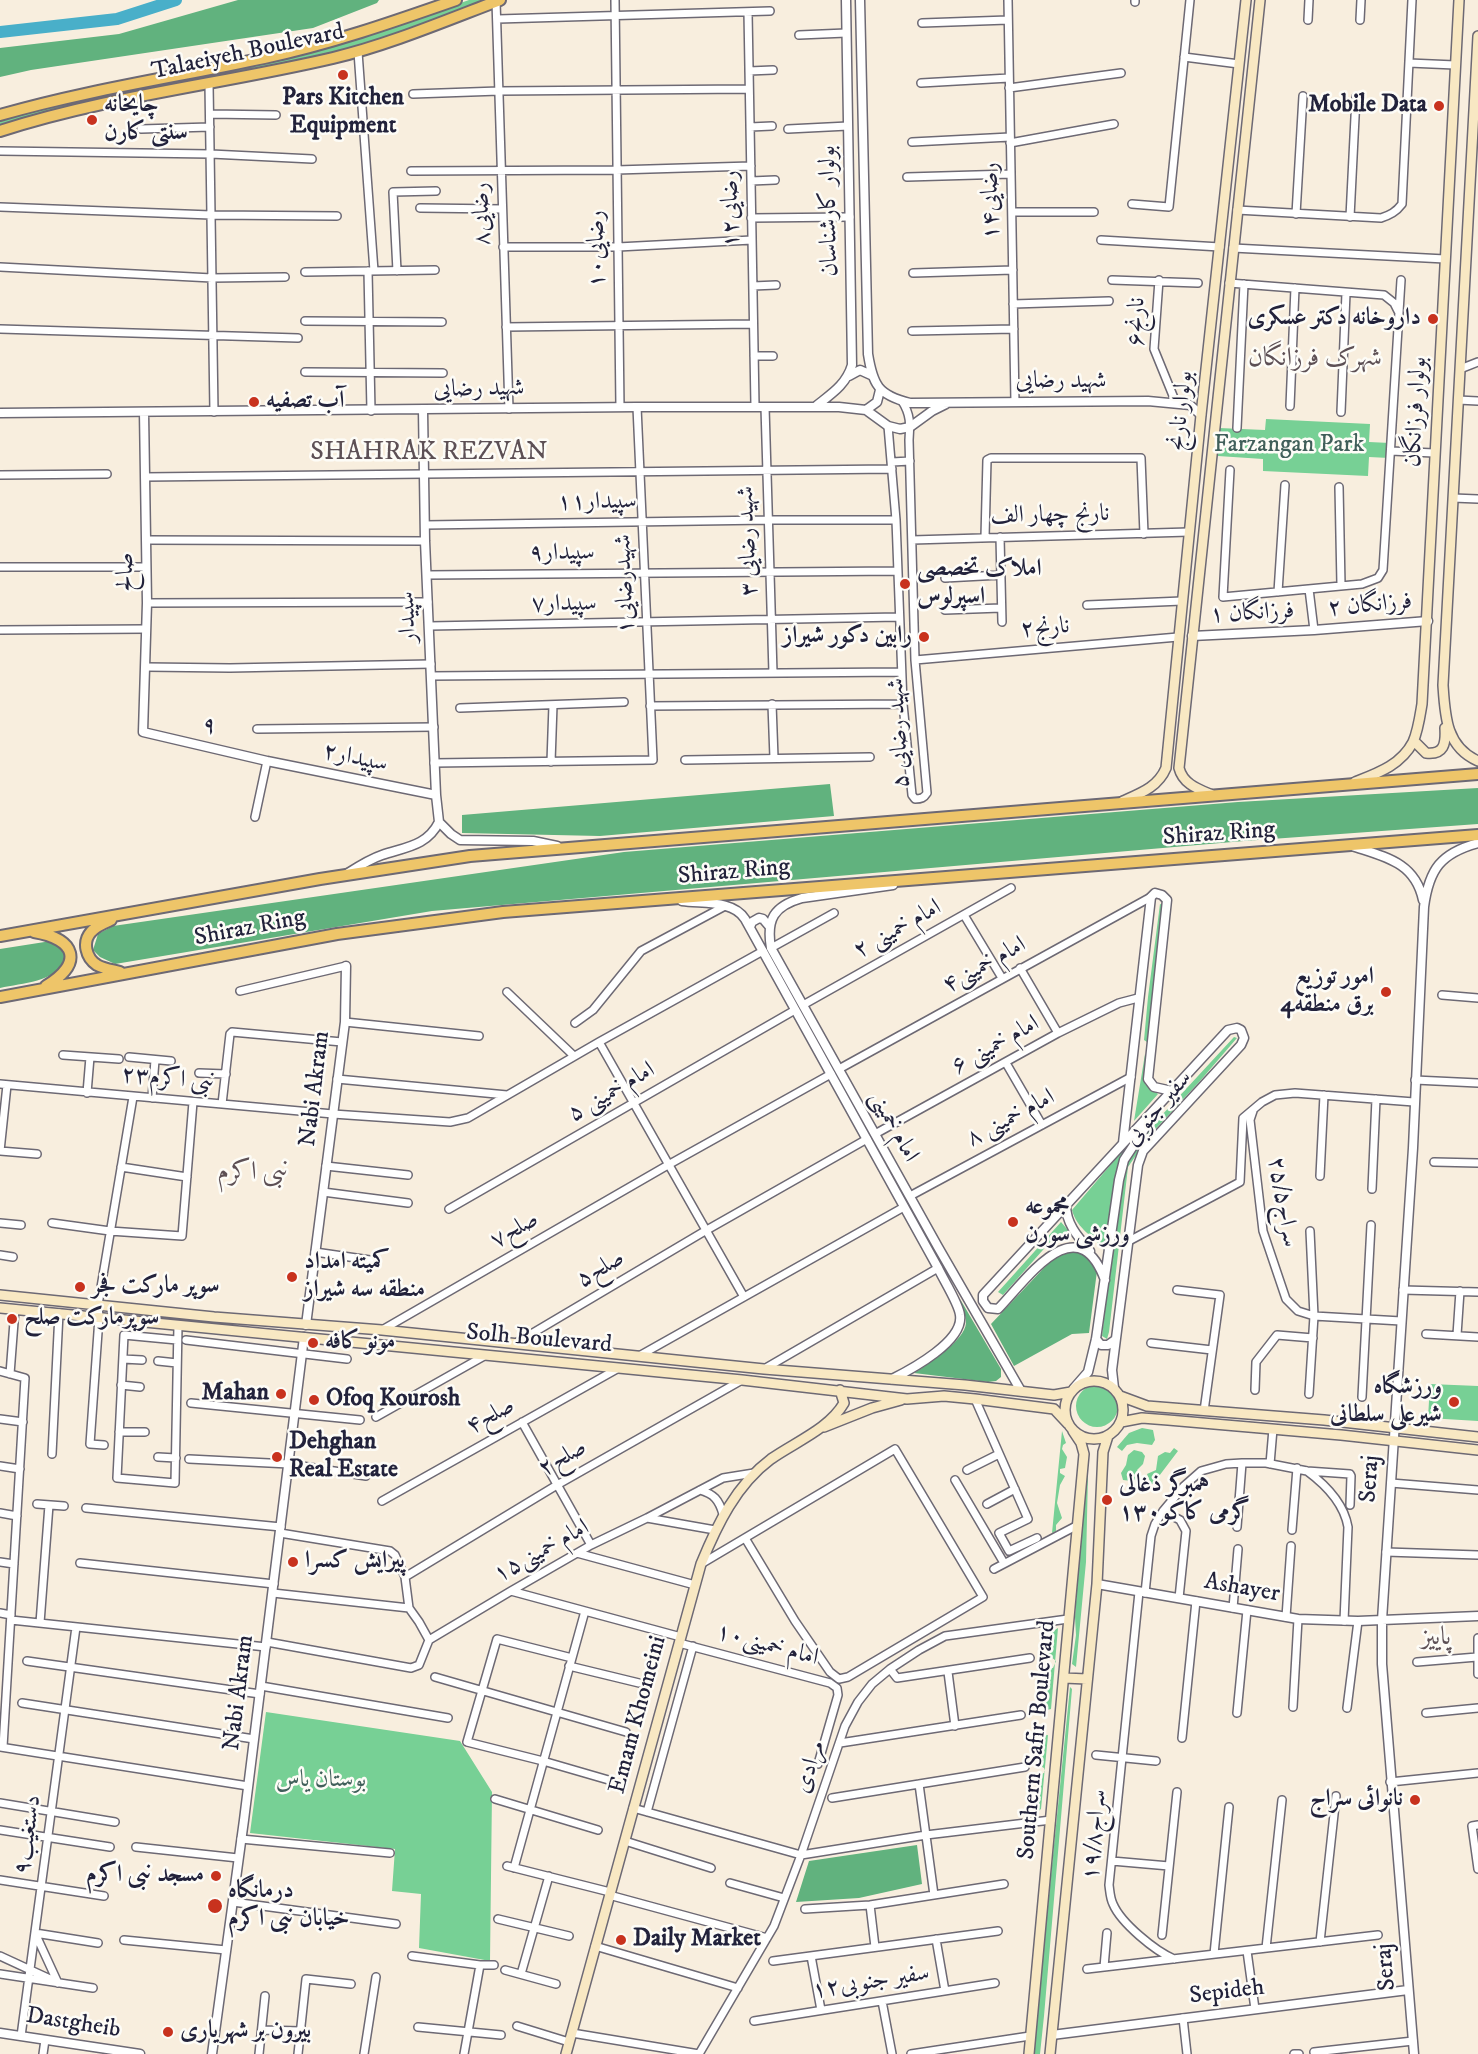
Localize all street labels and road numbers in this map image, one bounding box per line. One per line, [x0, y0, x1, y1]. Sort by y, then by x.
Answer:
street label: Talaeiyeh Boulevard [149, 19, 347, 87]
street label: بولوار کارشناسان [814, 145, 846, 277]
street label: رضایی۱۴ [977, 162, 1007, 240]
street label: رضایی۱۲ [717, 170, 747, 248]
street label: رضایی۸ [468, 182, 498, 246]
street label: رضایی۱۰ [583, 210, 613, 288]
street label: نارنج۶ [1123, 297, 1153, 347]
street label: بولوار فرزانگان [1400, 356, 1434, 468]
street label: شهید رضایی [1015, 368, 1107, 396]
street label: بولوار نارنج [1163, 370, 1201, 452]
street label: شهید رضایی [433, 375, 525, 405]
street label: شهید رضایی ۳ [733, 485, 765, 597]
street label: سپیدار۱۱ [557, 488, 637, 518]
street label: نارنج چهار الف [990, 501, 1110, 531]
street label: شهیدرضایی۱ [610, 534, 642, 634]
street label: سپیدار۹ [529, 539, 595, 569]
street label: صالح [112, 552, 142, 592]
street label: فرزانگان ۲ [1327, 588, 1413, 624]
street label: سپیدار۷ [531, 590, 597, 620]
street label: سپیدار [394, 591, 424, 643]
street label: فرزانگان ۱ [1209, 597, 1295, 631]
street label: نارنج۲ [1019, 613, 1071, 645]
street label: شهید رضایی ۵ [883, 677, 917, 789]
street label: ۹ [199, 711, 219, 743]
street label: سپیدار۲ [320, 738, 390, 780]
street label: Shiraz Ring [1162, 817, 1276, 853]
street label: Shiraz Ring [677, 854, 791, 892]
street label: امام خمینی ۲ [849, 894, 947, 966]
street label: Shiraz Ring [192, 904, 308, 954]
street label: امام خمینی۴ [938, 931, 1032, 1001]
street label: امام خمینی ۶ [947, 1010, 1045, 1082]
street label: Nabi Akram [295, 1030, 337, 1148]
street label: امام خمینی ۵ [563, 1057, 661, 1129]
street label: نبی اکرم۲۳ [120, 1062, 216, 1098]
street label: سفیر جنوبی [1119, 1065, 1199, 1153]
street label: امام خمینی ۸ [962, 1084, 1060, 1154]
street label: امام خمینی [862, 1086, 924, 1168]
street label: سراج۲۵/۵ [1260, 1155, 1304, 1249]
street label: صلح۷ [486, 1206, 544, 1256]
street label: صلح۵ [572, 1245, 630, 1295]
street label: Solh Boulevard [465, 1319, 613, 1361]
street label: صلح۴ [462, 1392, 520, 1442]
street label: صلح۲ [534, 1434, 592, 1484]
street label: Seraj [1355, 1454, 1387, 1504]
street label: ۱۵امام خمینی [489, 1514, 595, 1590]
street label: Ashayer [1202, 1568, 1282, 1610]
street label: امام خمینی۱۰ [713, 1619, 821, 1673]
street label: Southern Safir Boulevard [1013, 1619, 1063, 1861]
street label: Emam Khomeini [604, 1633, 674, 1797]
street label: Nabi Akram [219, 1634, 261, 1752]
street label: مرادی [789, 1737, 833, 1797]
street label: سراج۱۹/۸ [1078, 1788, 1114, 1882]
street label: دستغیب۹ [9, 1793, 49, 1877]
street label: Seraj [1371, 1942, 1403, 1992]
street label: سفیر جنوبی۱۲ [810, 1960, 932, 2006]
street label: Sepideh [1188, 1974, 1266, 2012]
street label: Dastgheib [24, 2002, 122, 2046]

